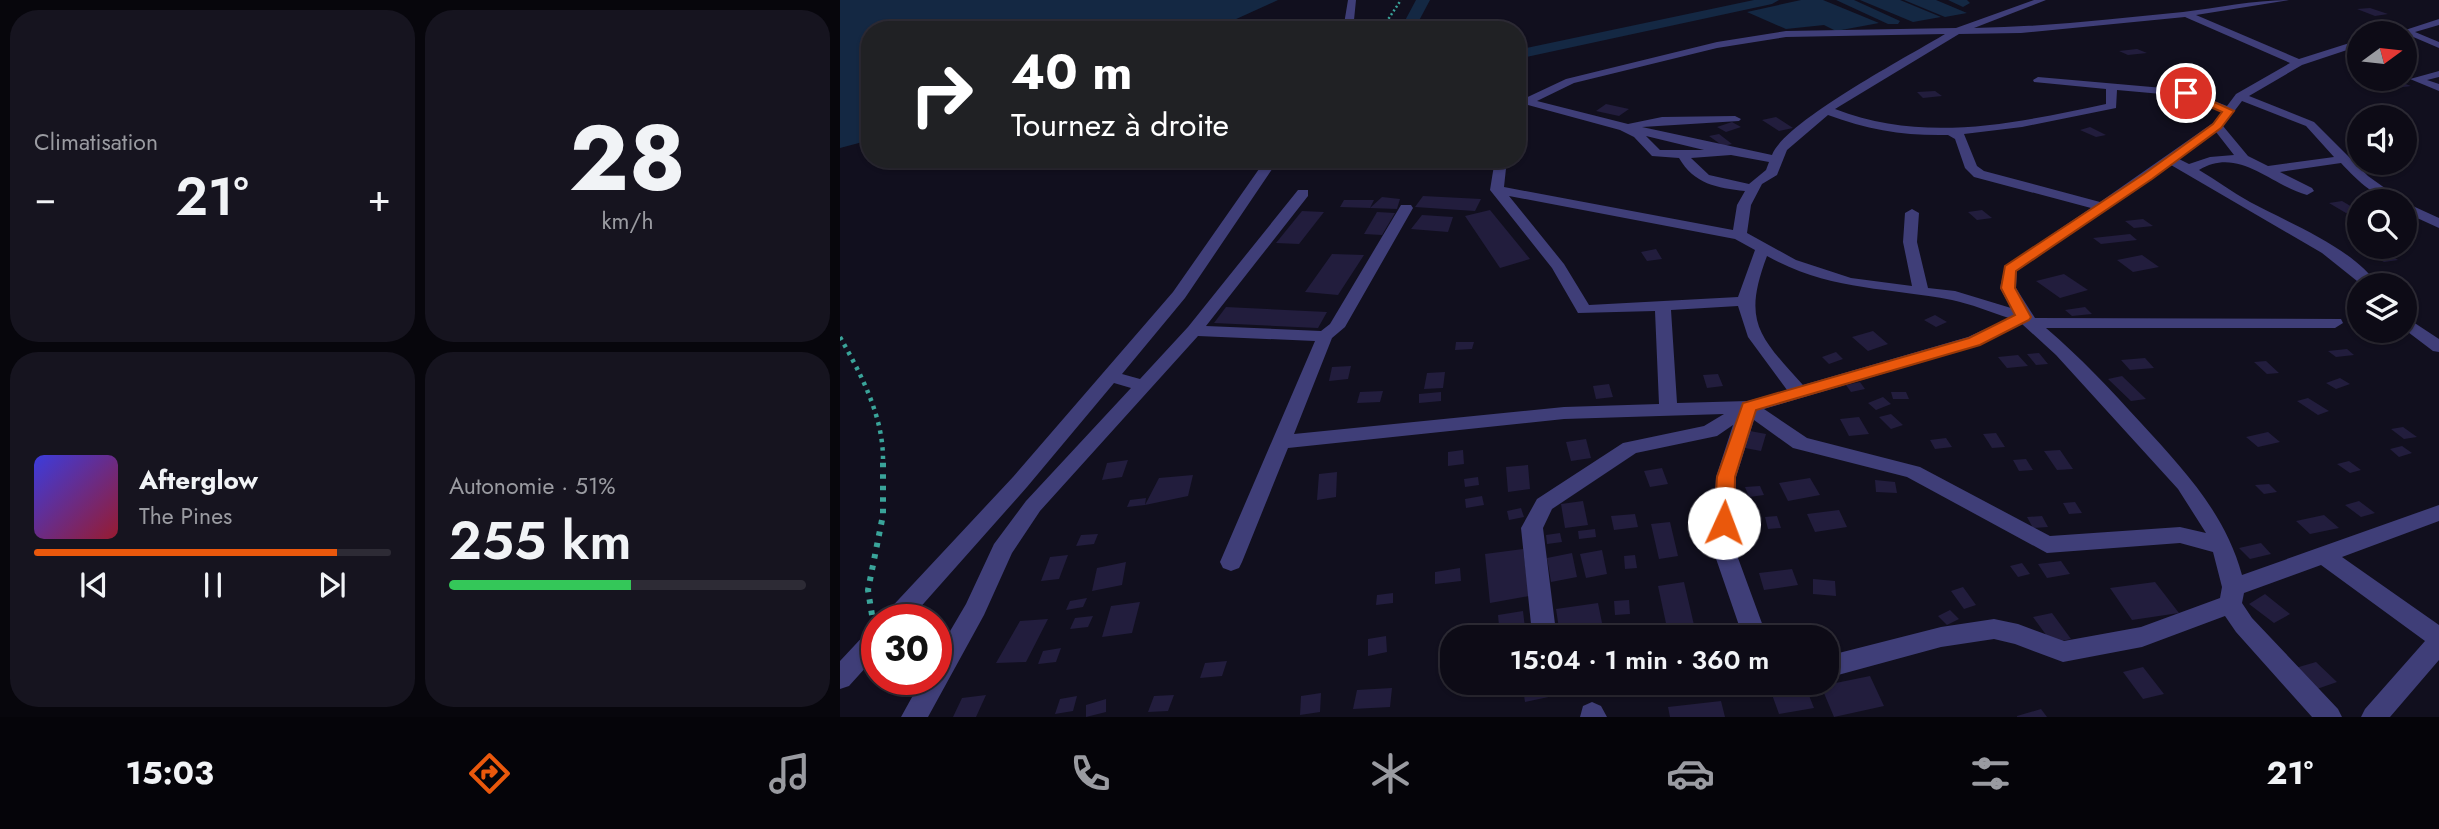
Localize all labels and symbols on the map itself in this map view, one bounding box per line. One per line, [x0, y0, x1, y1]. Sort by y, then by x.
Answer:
north arrow [2347, 21, 2417, 91]
pin [2156, 63, 2216, 123]
position arrow [1687, 486, 1761, 560]
speed limit sign: 30 [861, 604, 952, 695]

